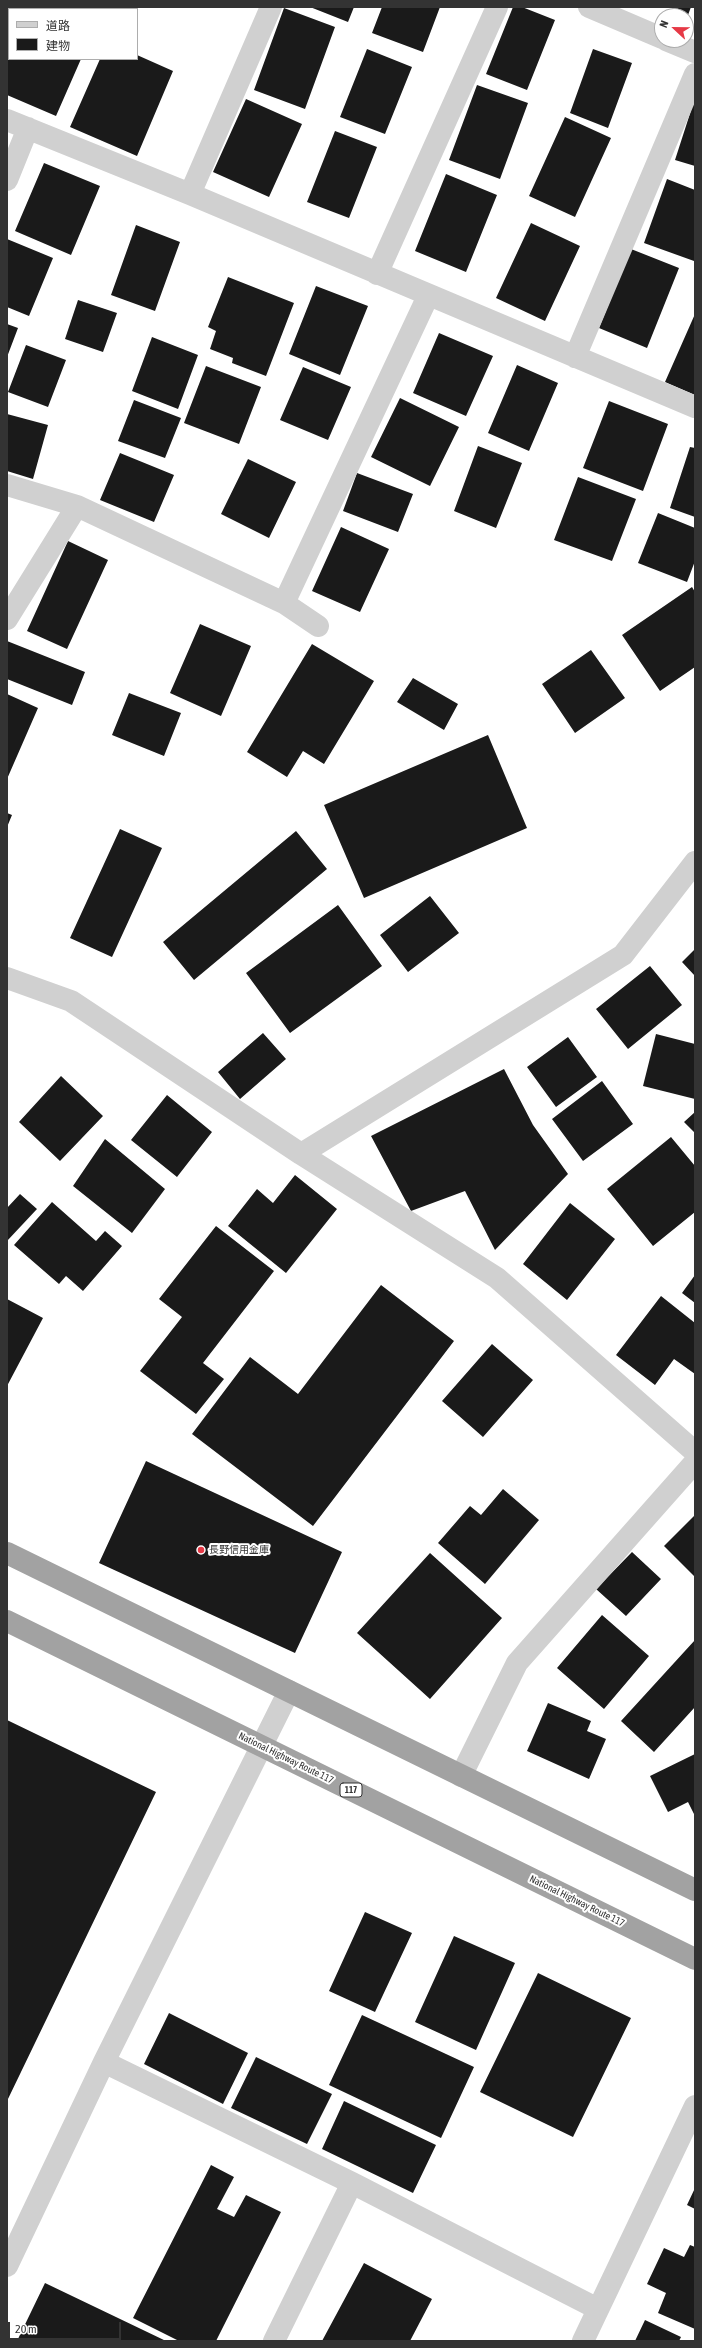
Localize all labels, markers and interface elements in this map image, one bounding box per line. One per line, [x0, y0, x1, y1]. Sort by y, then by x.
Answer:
legend [8, 8, 138, 60]
north arrow [654, 8, 694, 48]
text: 道路 [46, 19, 70, 33]
text: N [657, 19, 671, 29]
text: 建物 [46, 39, 70, 53]
place label: 長野信用金庫 [209, 1544, 269, 1556]
marker: 長野信用金庫 [196, 1545, 206, 1555]
street label: National Highway Route 117 [236, 1730, 336, 1786]
road number: 117 [340, 1783, 362, 1797]
street label: National Highway Route 117 [527, 1873, 627, 1929]
scale bar [10, 2314, 123, 2340]
text: 20 m [15, 2322, 37, 2336]

